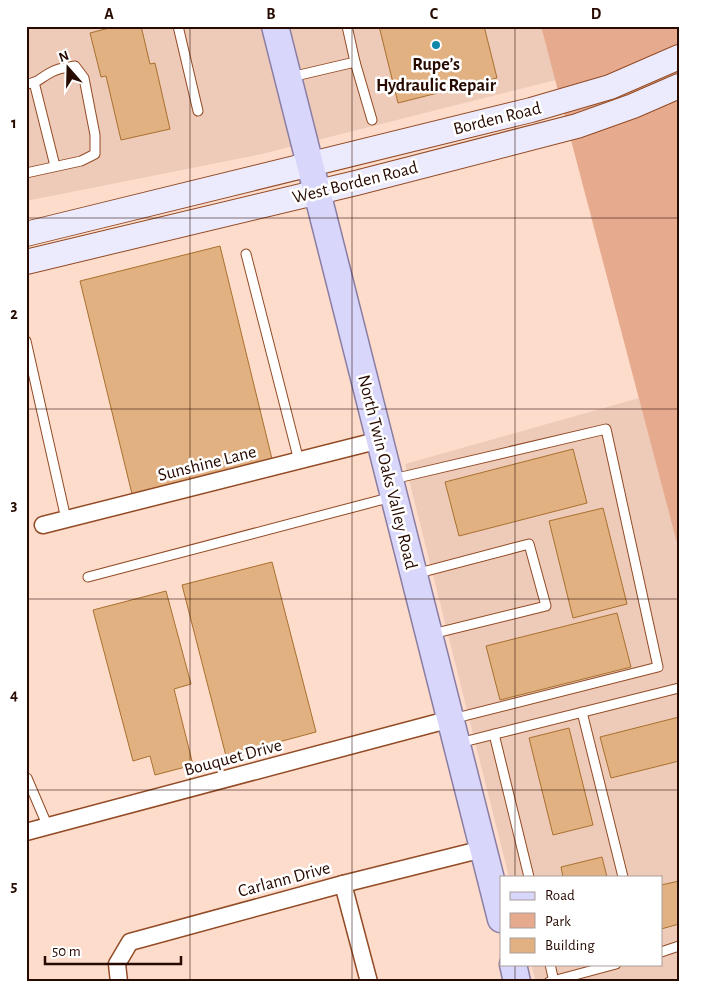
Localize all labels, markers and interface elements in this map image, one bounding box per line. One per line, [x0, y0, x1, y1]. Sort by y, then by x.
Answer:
text: A [104, 6, 114, 22]
text: B [266, 6, 276, 22]
text: C [430, 6, 439, 22]
text: D [591, 6, 602, 22]
marker: Rupe’s Hydraulic Repair [430, 39, 442, 51]
north arrow [42, 42, 92, 92]
text: N [57, 48, 71, 65]
place label: Rupe’s Hydraulic Repair [376, 56, 497, 95]
street label: Borden Road [452, 99, 543, 139]
text: 1 [11, 115, 17, 131]
street label: West Borden Road [291, 159, 420, 207]
text: 2 [10, 306, 18, 322]
street label: North Twin Oaks Valley Road [354, 373, 420, 571]
street label: Sunshine Lane [156, 443, 258, 485]
text: 3 [11, 497, 18, 513]
text: 4 [10, 687, 18, 703]
street label: Bouquet Drive [182, 736, 284, 780]
street label: Carlann Drive [236, 859, 332, 901]
legend [500, 876, 662, 966]
text: 5 [11, 878, 18, 894]
text: Road [545, 888, 575, 903]
text: Park [545, 914, 571, 929]
scale bar [45, 933, 181, 965]
text: Building [545, 938, 595, 953]
text: 50 m [52, 944, 81, 959]

